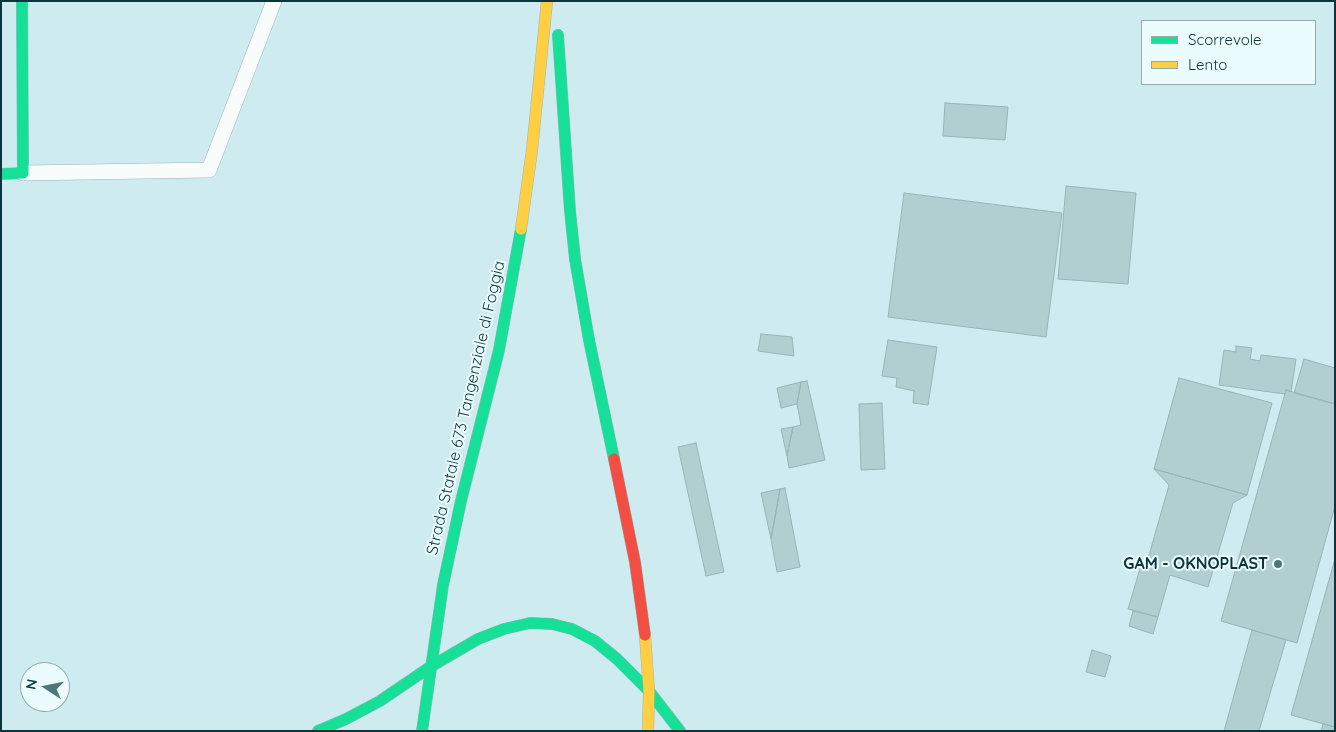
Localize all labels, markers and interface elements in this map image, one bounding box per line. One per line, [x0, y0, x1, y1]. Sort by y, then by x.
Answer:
legend [1141, 20, 1316, 85]
text: Scorrevole [1188, 30, 1262, 49]
text: Lento [1188, 55, 1227, 74]
street label: Strada Statale 673 Tangenziale di Foggia [423, 259, 509, 557]
place label: GAM - OKNOPLAST [1123, 554, 1268, 574]
marker: GAM - OKNOPLAST [1272, 558, 1284, 570]
north arrow [20, 662, 70, 712]
text: N [21, 678, 41, 691]

